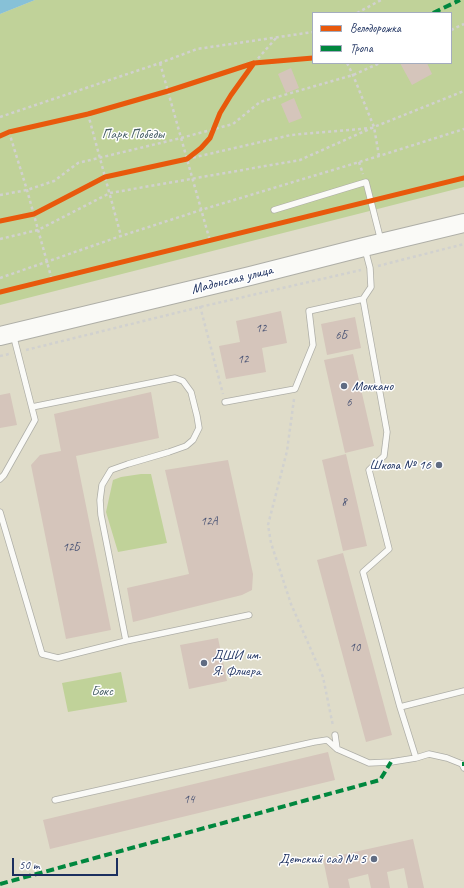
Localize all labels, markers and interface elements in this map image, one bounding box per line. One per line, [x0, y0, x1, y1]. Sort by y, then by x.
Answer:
legend [312, 12, 452, 64]
text: Велодорожка [350, 20, 401, 36]
text: Тропа [350, 40, 373, 56]
park label: Парк Победы [102, 126, 164, 142]
street label: Мадонская улица [190, 262, 274, 298]
house number: 12 [256, 322, 266, 336]
house number: 6Б [335, 329, 347, 343]
house number: 12 [238, 353, 248, 367]
place label: Моккано [352, 378, 393, 394]
marker: Моккано [339, 381, 349, 391]
house number: 6 [346, 396, 352, 410]
place label: Школа № 16 [369, 457, 431, 473]
marker: Школа № 16 [434, 460, 444, 470]
house number: 8 [341, 496, 347, 510]
house number: 12А [201, 515, 217, 529]
house number: 12Б [63, 541, 79, 555]
house number: 10 [350, 641, 360, 655]
place label: ДШИ им. Я. Флиера [212, 647, 261, 680]
marker: ДШИ им. Я. Флиера [199, 658, 209, 668]
park label: Бокс [91, 683, 113, 699]
house number: 14 [184, 793, 194, 807]
scale bar [14, 850, 120, 876]
place label: Детский сад № 5 [279, 851, 366, 867]
marker: Детский сад № 5 [369, 854, 379, 864]
text: 50 m [19, 857, 39, 873]

